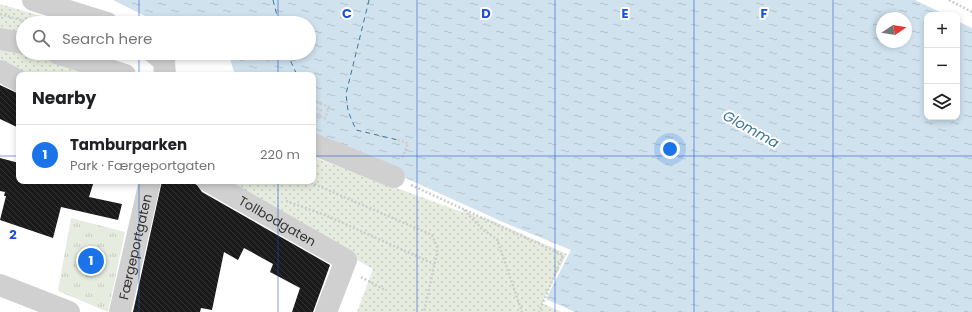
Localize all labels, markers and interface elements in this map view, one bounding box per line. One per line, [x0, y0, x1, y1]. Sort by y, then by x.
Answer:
text: C [342, 4, 352, 23]
text: D [481, 4, 491, 23]
text: E [621, 4, 629, 23]
text: F [760, 4, 768, 23]
north arrow [876, 12, 912, 48]
map controls [924, 12, 960, 120]
button: + [924, 12, 960, 48]
search box [16, 16, 316, 60]
icon: search [30, 27, 52, 49]
text: Search here [62, 28, 152, 49]
button: − [924, 48, 960, 84]
button: layers [924, 84, 960, 120]
text: Nearby [32, 86, 96, 110]
water label: Glomma [719, 105, 783, 153]
text: Tamburparken [70, 134, 187, 155]
your location [660, 139, 680, 159]
text: 1 [43, 145, 47, 164]
text: 220 m [260, 145, 300, 164]
text: Park · Færgeportgaten [70, 156, 215, 175]
street label: Tollbodgaten [235, 191, 320, 250]
street label: Færgeportgaten [114, 192, 156, 301]
text: 2 [9, 225, 17, 244]
pin: 1 [78, 246, 104, 276]

